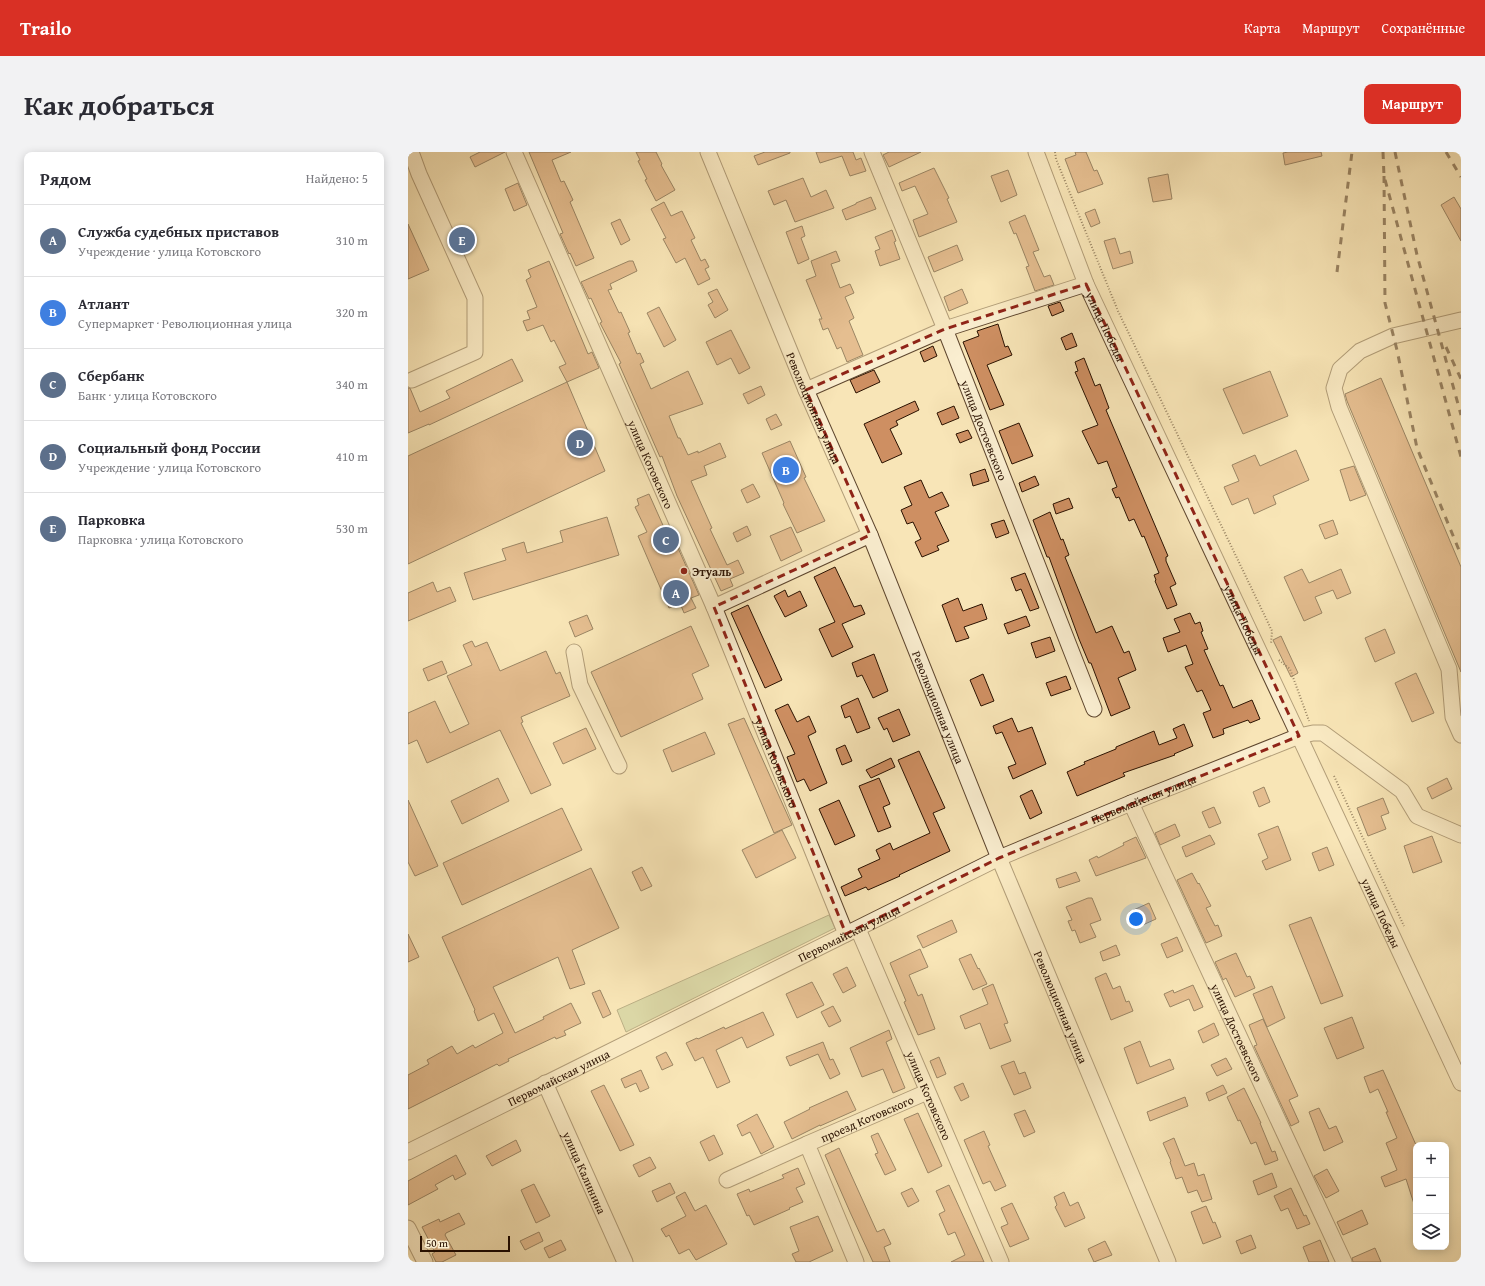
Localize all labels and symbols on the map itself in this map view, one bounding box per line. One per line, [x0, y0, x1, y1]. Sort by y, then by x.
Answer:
pin: E [449, 225, 475, 255]
street label: улица Победы [1082, 288, 1130, 365]
street label: Революционная улица [783, 349, 846, 467]
street label: улица Достоевского [957, 376, 1012, 483]
street label: улица Котовского [624, 416, 678, 511]
pin: D [567, 428, 593, 458]
pin: B [773, 455, 799, 485]
pin: C [653, 525, 679, 555]
place label: Этуаль [692, 563, 731, 580]
marker: Этуаль [679, 566, 689, 576]
pin: A [663, 578, 689, 608]
street label: улица Победы [1220, 581, 1268, 658]
street label: Революционная улица [908, 648, 969, 766]
street label: улица Котовского [751, 714, 803, 810]
street label: Первомайская улица [1088, 770, 1198, 827]
street label: улица Победы [1357, 874, 1406, 951]
street label: Первомайская улица [795, 900, 903, 965]
your location [1126, 909, 1146, 929]
street label: Революционная улица [1030, 948, 1092, 1066]
street label: улица Достоевского [1207, 980, 1268, 1084]
street label: Первомайская улица [505, 1045, 612, 1110]
street label: улица Котовского [902, 1047, 956, 1142]
street label: проезд Котовского [818, 1090, 916, 1146]
street label: улица Калинина [559, 1128, 611, 1217]
scale bar [420, 1234, 510, 1253]

